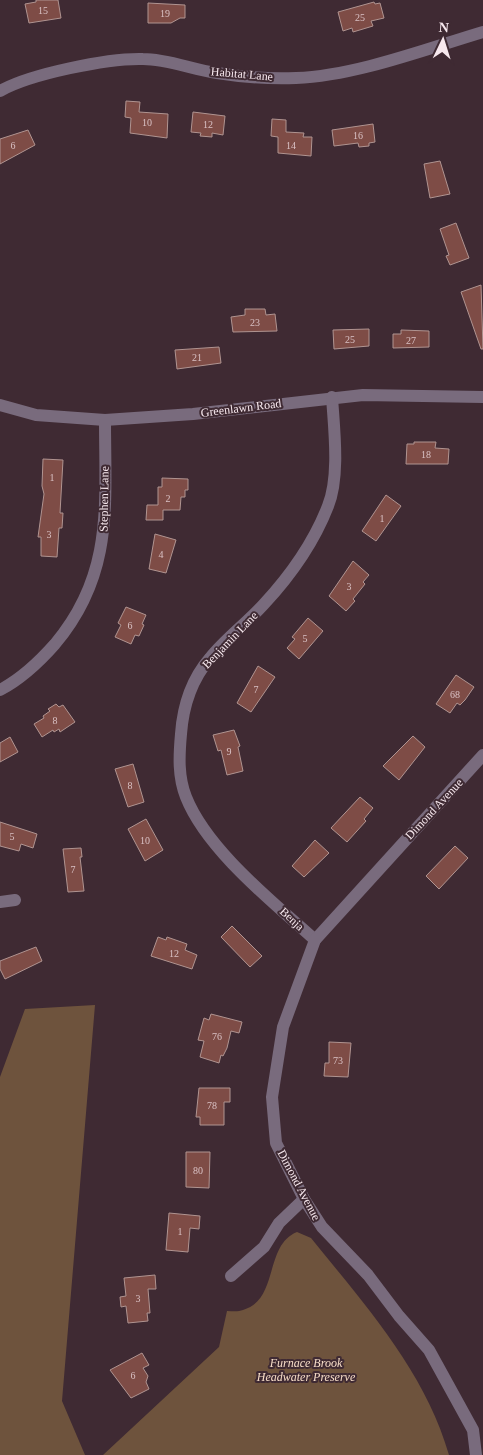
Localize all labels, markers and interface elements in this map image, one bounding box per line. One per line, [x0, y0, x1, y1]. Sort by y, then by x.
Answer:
house number: 15 [38, 5, 48, 16]
house number: 19 [160, 8, 170, 19]
house number: 25 [355, 12, 365, 23]
north arrow [418, 15, 468, 65]
text: N [438, 20, 449, 35]
street label: Habitat Lane [210, 64, 274, 84]
house number: 10 [142, 117, 152, 128]
house number: 12 [203, 119, 213, 130]
house number: 16 [353, 130, 363, 141]
house number: 6 [11, 140, 16, 151]
house number: 14 [286, 140, 296, 151]
house number: 23 [250, 317, 260, 328]
house number: 25 [345, 334, 355, 345]
house number: 27 [406, 335, 416, 346]
house number: 21 [192, 352, 202, 363]
street label: Greenlawn Road [200, 396, 282, 420]
house number: 18 [421, 449, 431, 460]
street label: Stephen Lane [96, 466, 112, 532]
house number: 1 [50, 472, 55, 483]
house number: 2 [166, 493, 171, 504]
house number: 1 [380, 513, 385, 524]
house number: 3 [47, 529, 52, 540]
house number: 4 [159, 549, 164, 560]
house number: 3 [347, 581, 352, 592]
street label: Benjamin Lane [199, 609, 261, 671]
house number: 6 [128, 620, 133, 631]
house number: 5 [303, 633, 308, 644]
house number: 7 [254, 684, 259, 695]
house number: 68 [450, 689, 460, 700]
house number: 8 [53, 715, 58, 726]
house number: 9 [227, 746, 232, 757]
street label: Dimond Avenue [402, 776, 466, 842]
house number: 8 [128, 780, 133, 791]
house number: 5 [10, 831, 15, 842]
house number: 10 [140, 835, 150, 846]
house number: 7 [71, 864, 76, 875]
street label: Benja [277, 904, 307, 934]
house number: 12 [169, 948, 179, 959]
house number: 76 [212, 1031, 222, 1042]
house number: 73 [333, 1055, 343, 1066]
house number: 78 [207, 1100, 217, 1111]
street label: Dimond Avenue [274, 1147, 324, 1223]
house number: 80 [193, 1165, 203, 1176]
house number: 1 [178, 1226, 183, 1237]
house number: 3 [136, 1293, 141, 1304]
park label: Furnace Brook Headwater Preserve [256, 1356, 356, 1384]
house number: 6 [131, 1370, 136, 1381]

